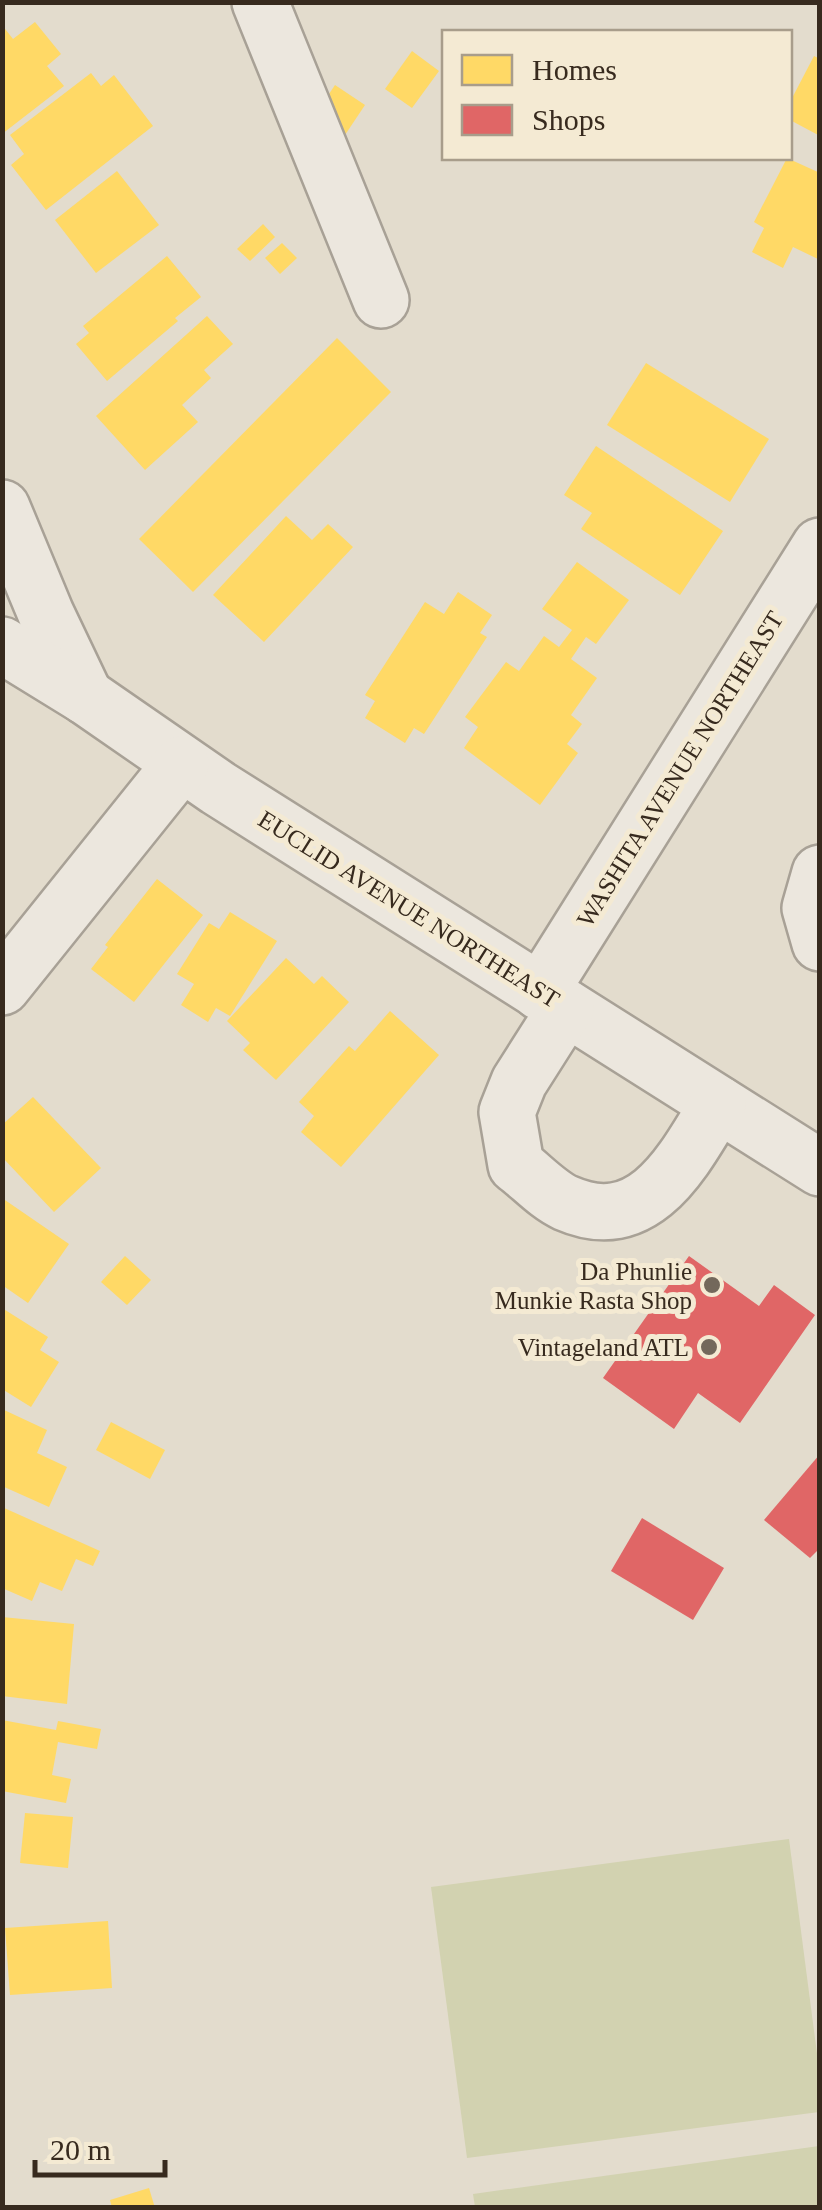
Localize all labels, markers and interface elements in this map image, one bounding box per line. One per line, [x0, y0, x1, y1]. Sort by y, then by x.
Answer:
legend [442, 30, 792, 160]
text: Homes [532, 53, 617, 86]
text: Shops [532, 103, 605, 136]
street label: WASHITA AVENUE NORTHEAST [571, 606, 789, 932]
street label: EUCLID AVENUE NORTHEAST [254, 805, 564, 1013]
place label: Da Phunlie Munkie Rasta Shop [495, 1258, 692, 1314]
marker: Da Phunlie Munkie Rasta Shop [701, 1274, 723, 1296]
place label: Vintageland ATL [518, 1334, 689, 1361]
marker: Vintageland ATL [698, 1336, 720, 1358]
scale bar [35, 2115, 165, 2177]
text: 20 m [50, 2133, 111, 2166]

